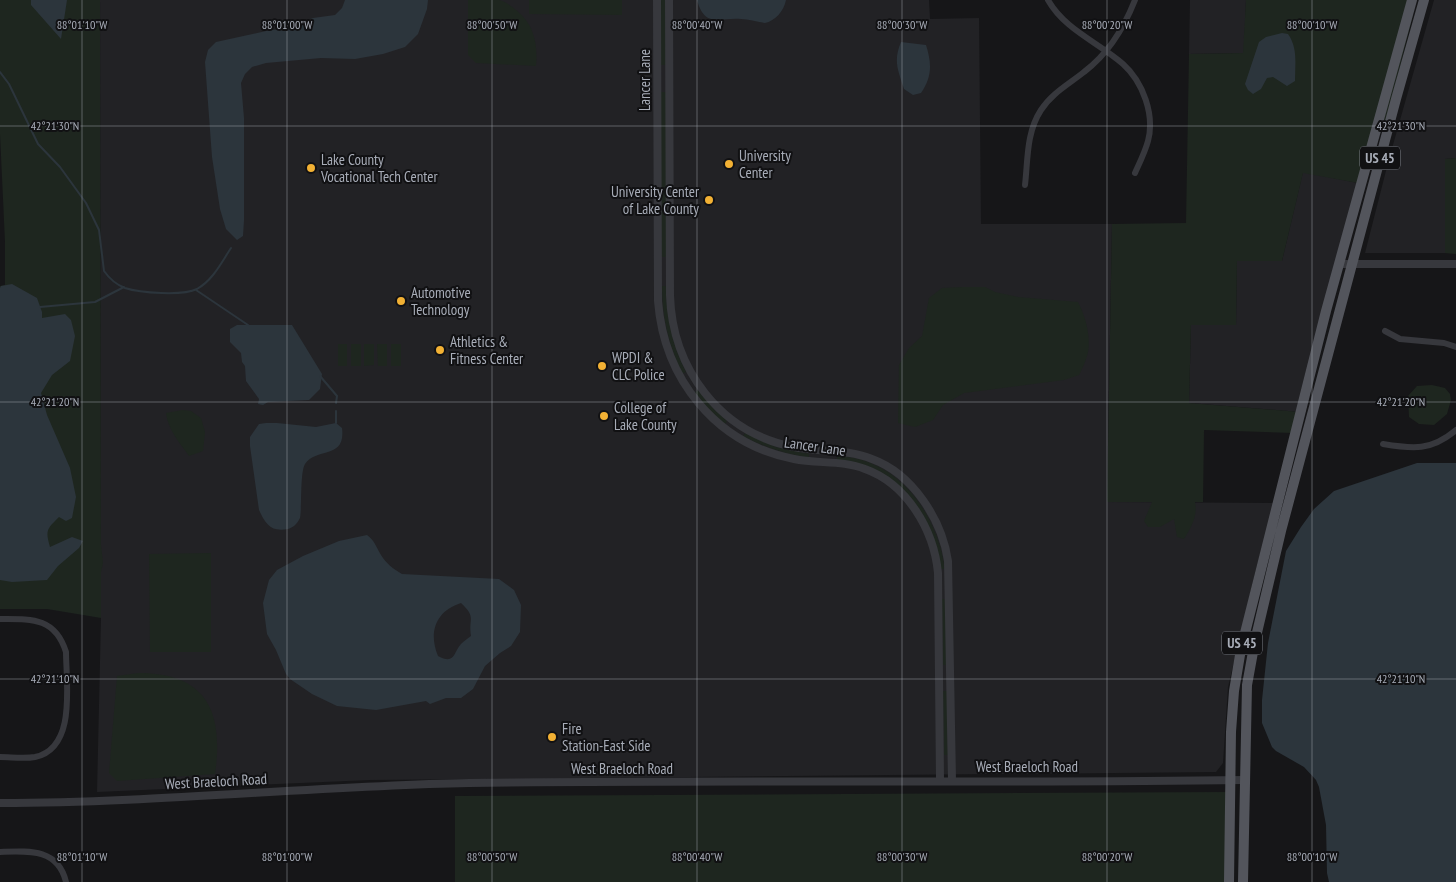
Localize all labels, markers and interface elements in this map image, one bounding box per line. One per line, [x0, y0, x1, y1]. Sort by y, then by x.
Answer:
text: 88°01'10"W [57, 17, 107, 32]
text: 88°01'00"W [262, 17, 312, 32]
text: 88°00'50"W [467, 17, 517, 32]
text: 88°00'40"W [672, 17, 722, 32]
text: 88°00'30"W [877, 17, 927, 32]
text: 88°00'20"W [1082, 17, 1132, 32]
text: 88°00'10"W [1287, 17, 1337, 32]
street label: Lancer Lane [635, 49, 654, 111]
text: 42°21'30"N [31, 118, 79, 133]
text: 42°21'30"N [1377, 118, 1425, 133]
place label: University Center [739, 146, 791, 182]
road number: US 45 [1360, 146, 1400, 170]
place label: Lake County Vocational Tech Center [320, 150, 439, 186]
marker: University Center [723, 158, 735, 170]
marker: Lake County Vocational Tech Center [305, 162, 317, 174]
place label: University Center of Lake County [611, 182, 700, 218]
marker: University Center of Lake County [703, 194, 715, 206]
place label: Automotive Technology [411, 283, 471, 319]
marker: Automotive Technology [395, 295, 407, 307]
place label: Athletics & Fitness Center [450, 332, 524, 368]
marker: Athletics & Fitness Center [434, 344, 446, 356]
place label: WPDI & CLC Police [612, 348, 665, 384]
marker: WPDI & CLC Police [596, 360, 608, 372]
text: 42°21'20"N [31, 394, 79, 409]
text: 42°21'20"N [1377, 394, 1425, 409]
place label: College of Lake County [614, 398, 677, 434]
marker: College of Lake County [598, 410, 610, 422]
street label: Lancer Lane [783, 432, 847, 460]
road number: US 45 [1222, 632, 1262, 654]
text: 42°21'10"N [31, 671, 79, 686]
text: 42°21'10"N [1377, 671, 1425, 686]
place label: Fire Station-East Side [562, 719, 651, 755]
marker: Fire Station-East Side [546, 731, 558, 743]
street label: West Braeloch Road [976, 757, 1078, 776]
street label: West Braeloch Road [571, 759, 673, 778]
street label: West Braeloch Road [164, 769, 268, 793]
text: 88°01'10"W [57, 849, 107, 864]
text: 88°01'00"W [262, 849, 312, 864]
text: 88°00'50"W [467, 849, 517, 864]
text: 88°00'40"W [672, 849, 722, 864]
text: 88°00'30"W [877, 849, 927, 864]
text: 88°00'20"W [1082, 849, 1132, 864]
text: 88°00'10"W [1287, 849, 1337, 864]

